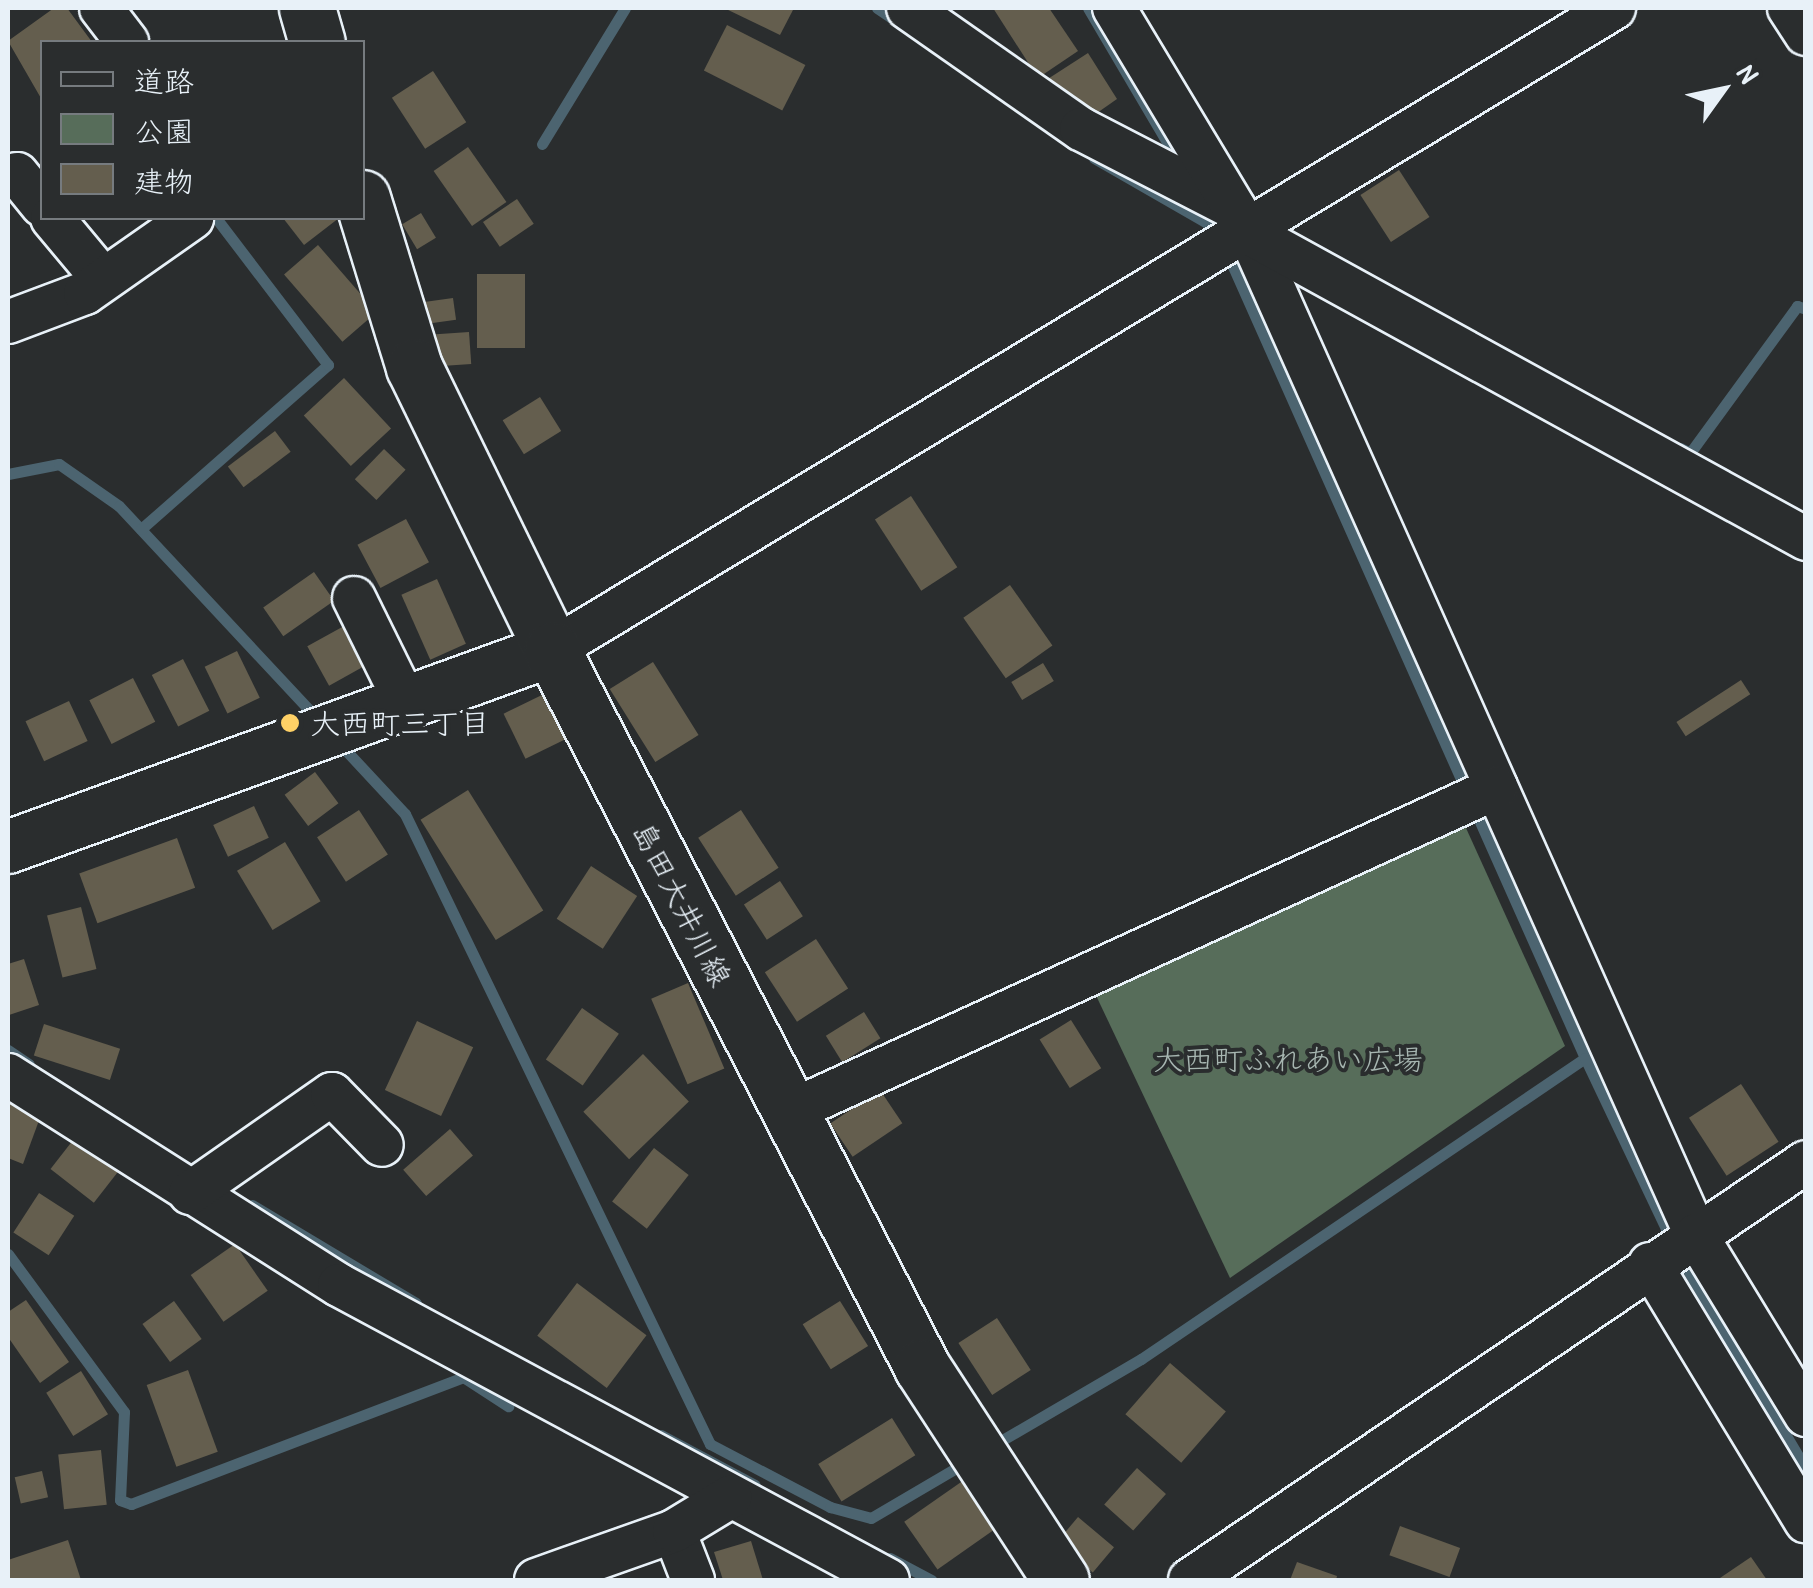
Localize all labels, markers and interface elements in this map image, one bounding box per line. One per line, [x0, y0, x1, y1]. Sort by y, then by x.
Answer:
legend [40, 40, 365, 220]
north arrow [1673, 40, 1773, 140]
text: N [1728, 57, 1768, 90]
text: 道路 [134, 61, 194, 101]
text: 公園 [134, 111, 194, 151]
text: 建物 [134, 161, 194, 201]
place label: 大西町三丁目 [310, 705, 490, 741]
marker: 大西町三丁目 [279, 712, 301, 734]
street label: 島田大井川線 [625, 816, 739, 992]
park label: 大西町ふれあい広場 [1153, 1041, 1423, 1077]

